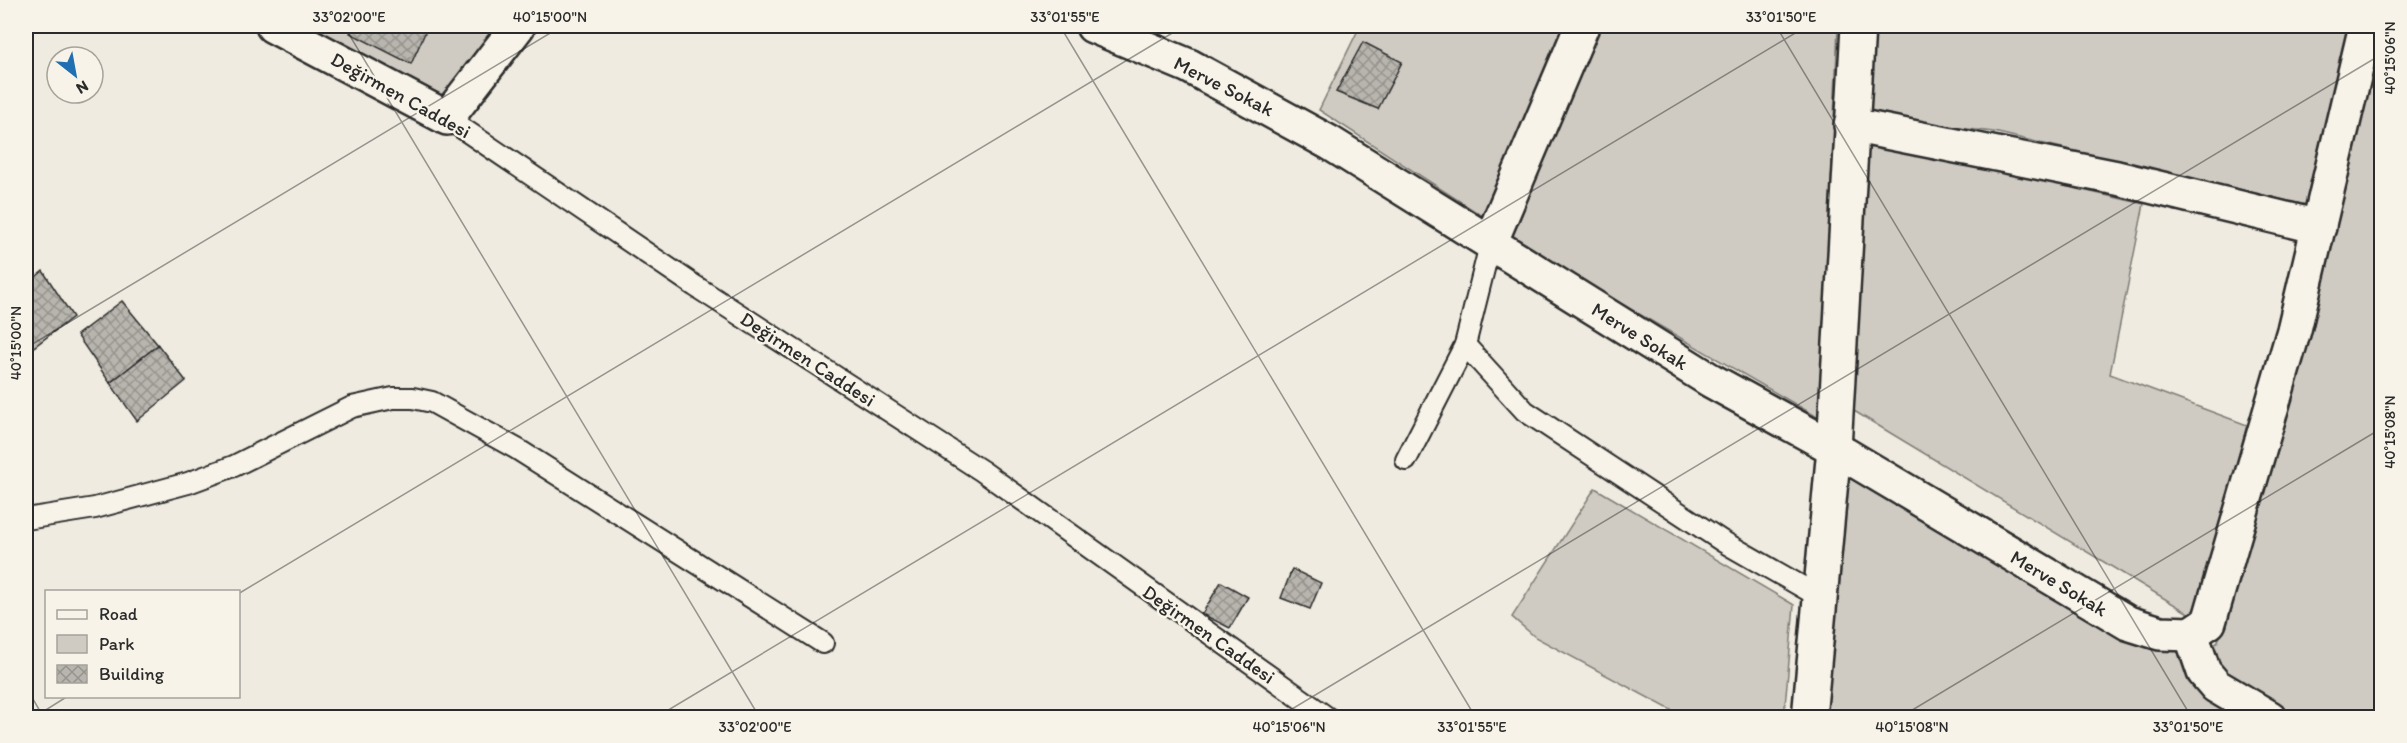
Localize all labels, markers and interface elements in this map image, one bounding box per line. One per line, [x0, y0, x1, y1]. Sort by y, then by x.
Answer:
text: 33°02'00"E [313, 8, 385, 26]
text: 40°15'00"N [513, 8, 587, 26]
text: 33°01'55"E [1030, 8, 1100, 26]
text: 33°01'50"E [1746, 8, 1816, 26]
text: 40°15'06"N [2381, 21, 2399, 95]
north arrow [45, 45, 105, 105]
street label: Değirmen Caddesi [327, 47, 475, 143]
street label: Merve Sokak [1170, 51, 1279, 122]
text: N [73, 77, 92, 98]
street label: Merve Sokak [1587, 297, 1693, 375]
text: 40°15'00"N [7, 306, 25, 380]
street label: Değirmen Caddesi [736, 306, 880, 412]
text: 40°15'08"N [2381, 395, 2399, 469]
street label: Merve Sokak [2006, 545, 2112, 622]
street label: Değirmen Caddesi [1138, 579, 1280, 689]
legend [45, 590, 240, 698]
text: Road [99, 603, 138, 625]
text: Park [99, 633, 134, 655]
text: Building [99, 663, 165, 685]
text: 33°02'00"E [719, 718, 791, 736]
text: 40°15'06"N [1252, 718, 1326, 736]
text: 33°01'55"E [1437, 718, 1507, 736]
text: 40°15'08"N [1875, 718, 1949, 736]
text: 33°01'50"E [2153, 718, 2223, 736]

